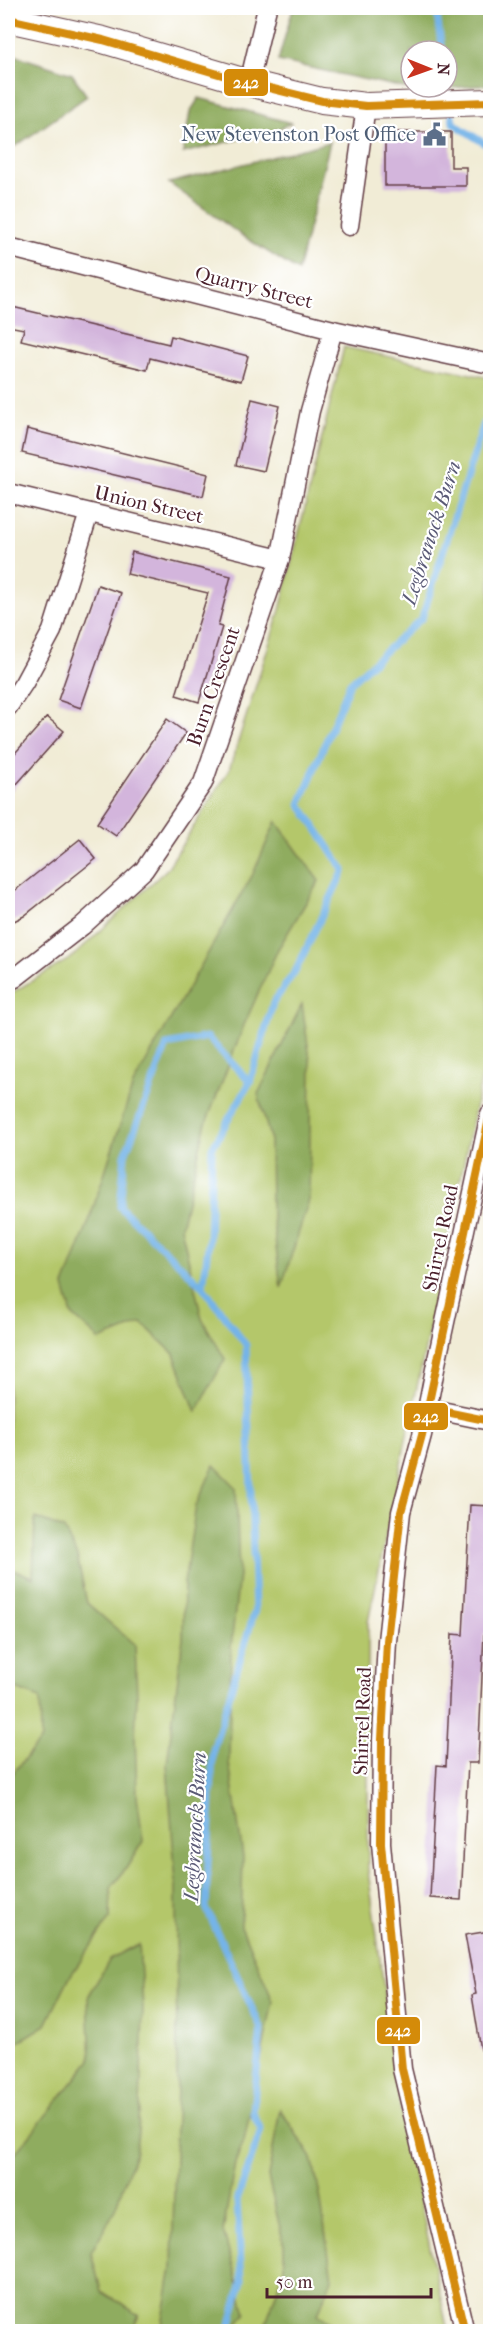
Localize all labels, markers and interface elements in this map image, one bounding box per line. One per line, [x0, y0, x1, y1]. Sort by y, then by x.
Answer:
north arrow [399, 39, 459, 99]
text: N [434, 63, 453, 76]
line badge: 242 [223, 68, 269, 97]
text: 242 [233, 73, 259, 93]
public building icon: New Stevenston Post Office [421, 121, 447, 147]
place label: New Stevenston Post Office [181, 123, 416, 146]
street label: Quarry Street [193, 262, 315, 313]
water label: Legbranock Burn [396, 458, 466, 610]
street label: Union Street [92, 481, 206, 528]
street label: Burn Crescent [182, 623, 245, 749]
street label: Shirrel Road [418, 1182, 463, 1294]
line badge: 242 [403, 1402, 449, 1431]
text: 242 [413, 1407, 439, 1427]
street label: Shirrel Road [349, 1665, 376, 1776]
water label: Legbranock Burn [179, 1751, 211, 1905]
line badge: 242 [376, 2016, 421, 2045]
text: 242 [385, 2021, 411, 2041]
scale bar [267, 2261, 430, 2299]
text: 50 m [276, 2272, 313, 2293]

